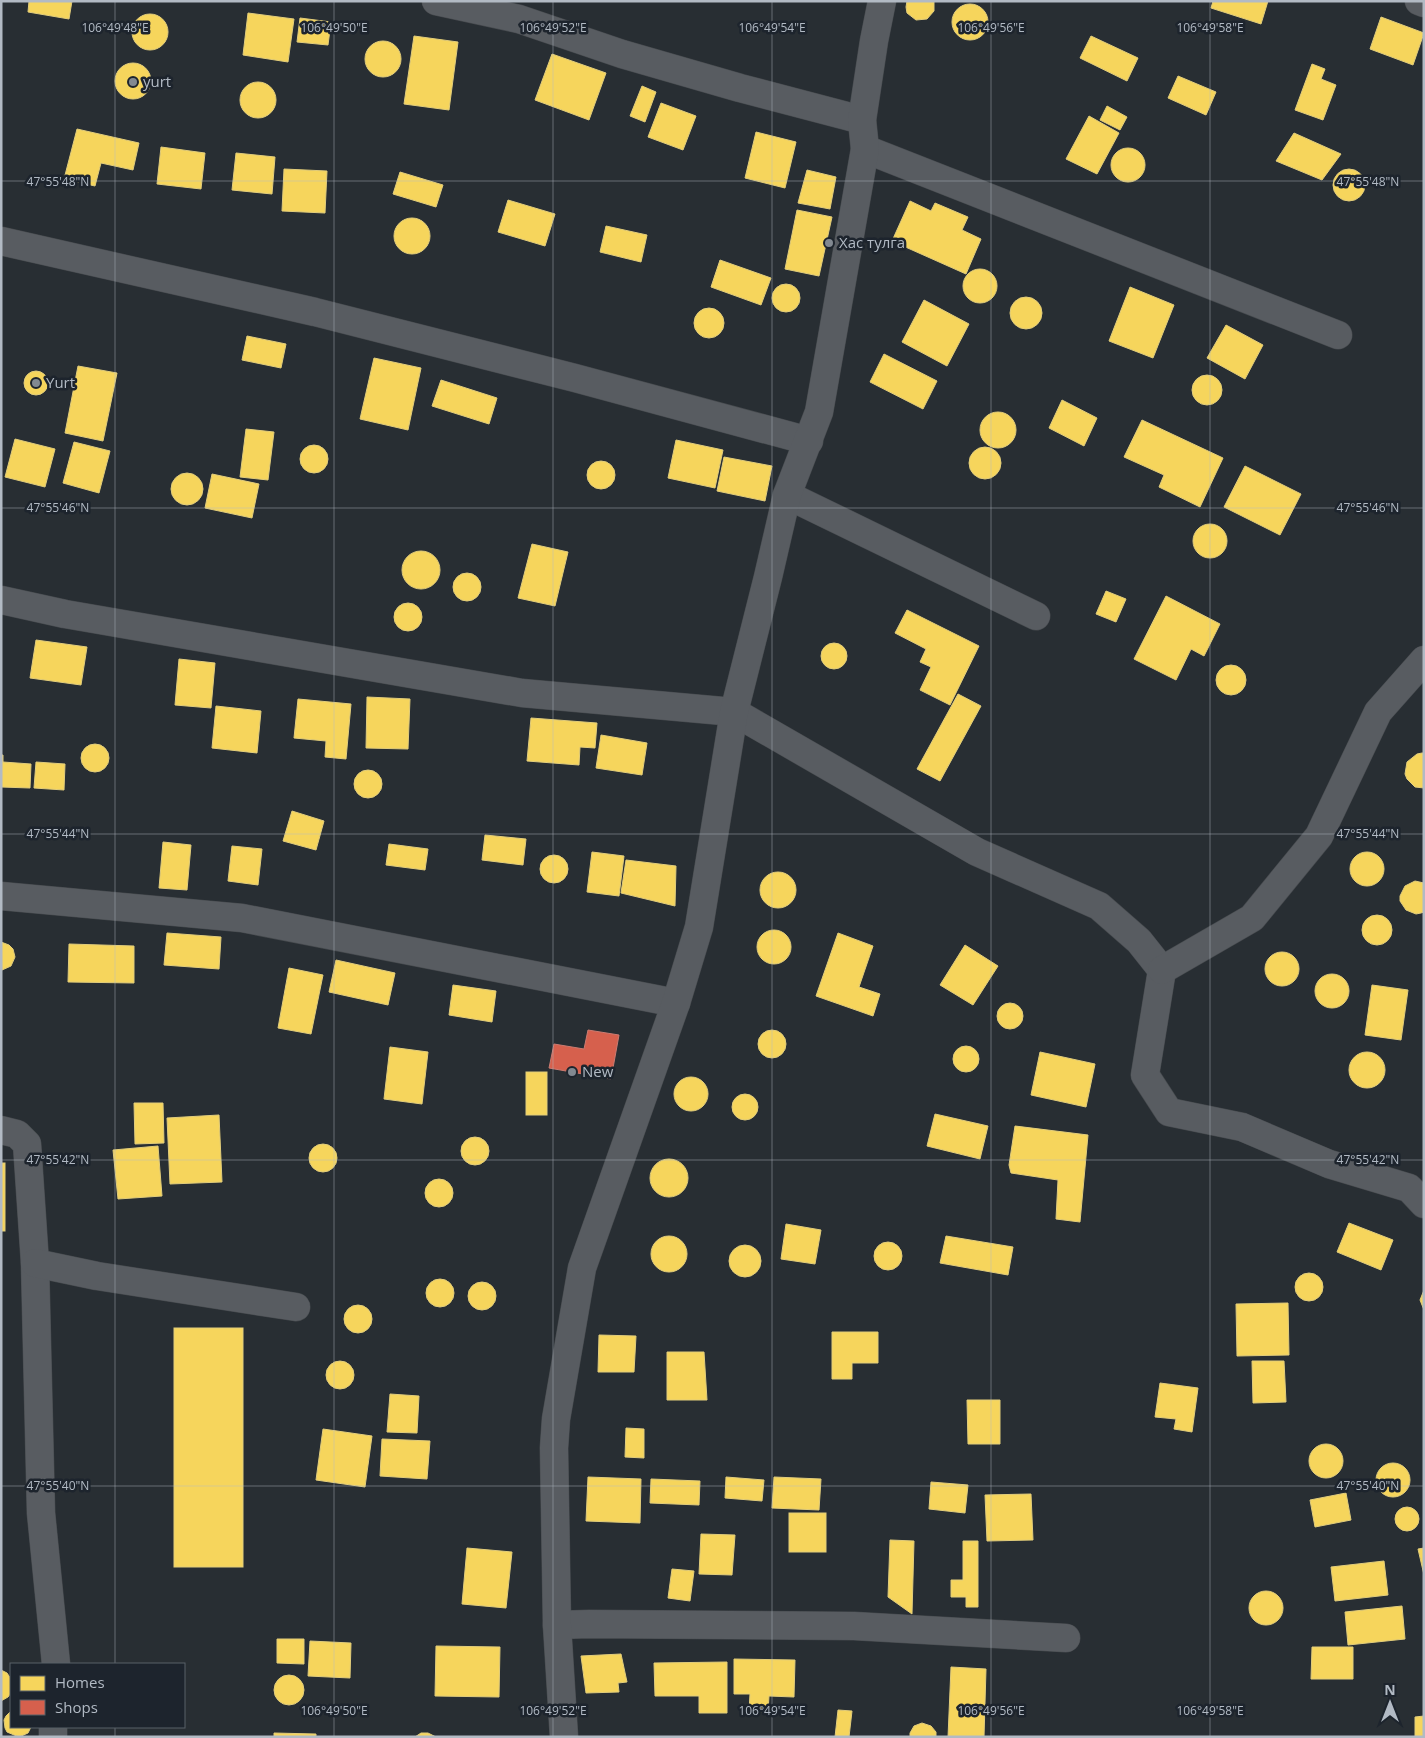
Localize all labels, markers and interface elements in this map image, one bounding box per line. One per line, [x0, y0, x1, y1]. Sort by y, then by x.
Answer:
text: 106°49'48"E [81, 19, 149, 36]
text: 106°49'50"E [300, 19, 368, 36]
text: 106°49'52"E [519, 19, 587, 36]
text: 106°49'54"E [738, 19, 806, 36]
text: 106°49'56"E [957, 19, 1025, 36]
text: 106°49'58"E [1176, 19, 1244, 36]
place label: yurt [143, 71, 171, 91]
marker: yurt [127, 76, 139, 88]
text: 47°55'48"N [27, 173, 89, 190]
text: 47°55'48"N [1337, 173, 1399, 190]
place label: Хас тулга [839, 232, 905, 252]
marker: Хас тулга [823, 237, 835, 249]
place label: Yurt [46, 372, 75, 392]
marker: Yurt [30, 377, 42, 389]
text: 47°55'46"N [27, 499, 89, 516]
text: 47°55'46"N [1337, 499, 1399, 516]
text: 47°55'44"N [27, 825, 89, 842]
text: 47°55'44"N [1337, 825, 1399, 842]
place label: New [582, 1061, 614, 1081]
marker: New [566, 1066, 578, 1078]
text: 47°55'42"N [27, 1151, 89, 1168]
text: 47°55'42"N [1337, 1151, 1399, 1168]
text: 47°55'40"N [27, 1477, 89, 1494]
text: 47°55'40"N [1337, 1477, 1399, 1494]
legend [10, 1663, 185, 1728]
text: Homes [55, 1672, 105, 1692]
north arrow [1365, 1678, 1415, 1728]
text: N [1384, 1680, 1396, 1699]
text: Shops [55, 1697, 98, 1717]
text: 106°49'50"E [300, 1702, 368, 1719]
text: 106°49'52"E [519, 1702, 587, 1719]
text: 106°49'54"E [738, 1702, 806, 1719]
text: 106°49'56"E [957, 1702, 1025, 1719]
text: 106°49'58"E [1176, 1702, 1244, 1719]

